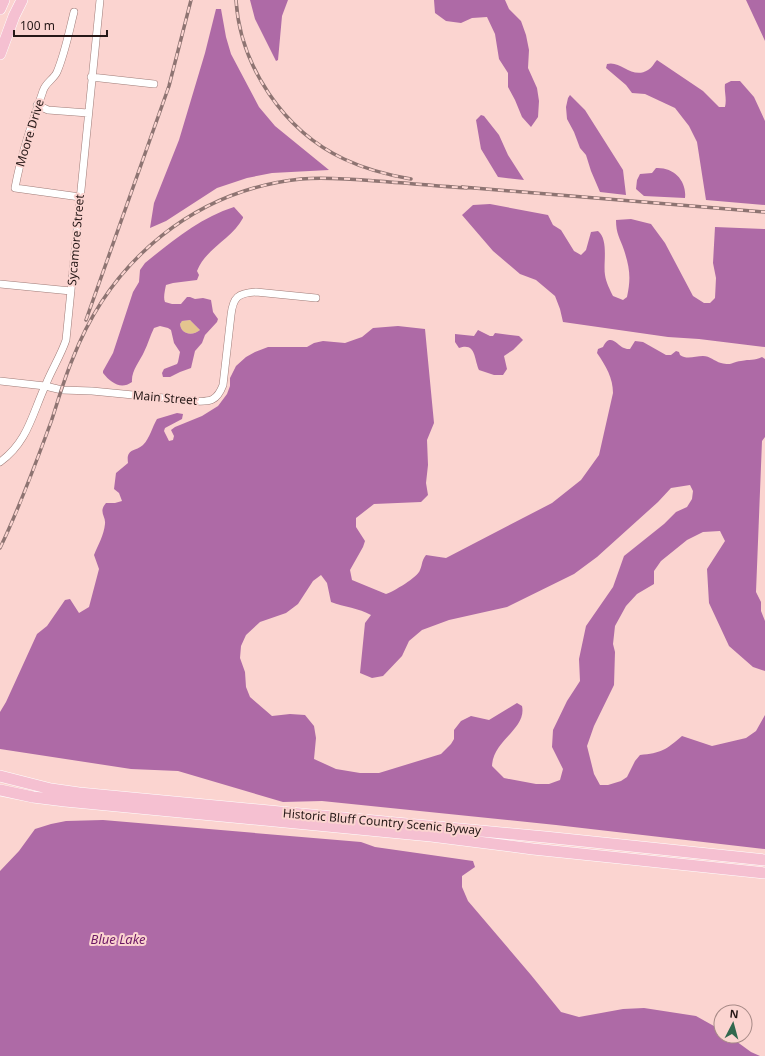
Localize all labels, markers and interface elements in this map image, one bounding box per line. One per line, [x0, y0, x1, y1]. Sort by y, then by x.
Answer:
scale bar [14, 12, 107, 38]
text: 100 m [20, 17, 55, 34]
street label: Moore Drive [11, 97, 48, 169]
street label: Sycamore Street [63, 193, 88, 286]
street label: Main Street [132, 386, 199, 409]
street label: Historic Bluff Country Scenic Byway [282, 804, 483, 839]
water label: Blue Lake [91, 930, 146, 948]
north arrow [713, 1004, 753, 1044]
text: N [729, 1006, 739, 1021]

